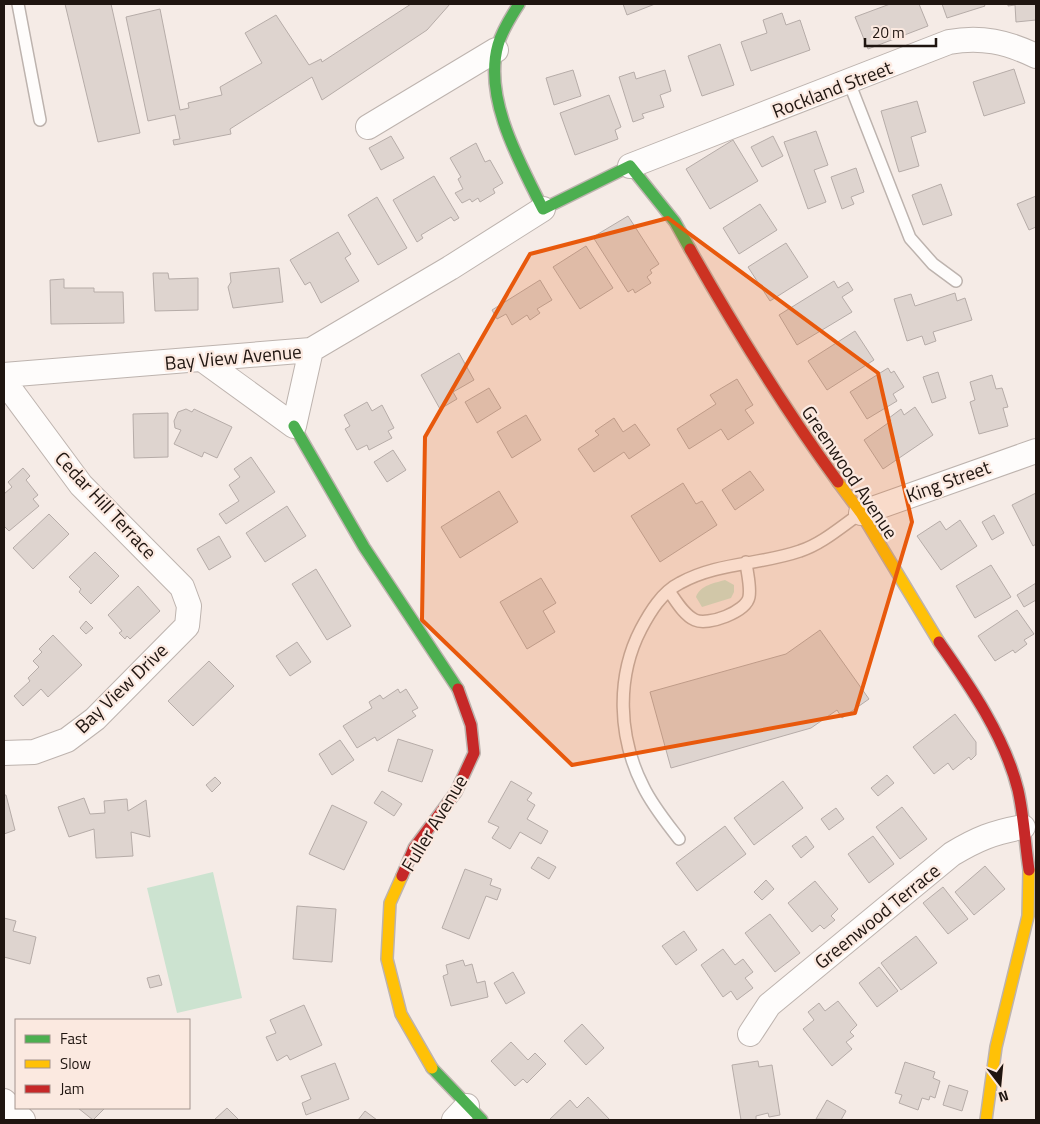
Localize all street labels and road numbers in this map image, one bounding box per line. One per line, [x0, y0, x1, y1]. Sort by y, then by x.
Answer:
street label: Rockland Street [768, 52, 896, 125]
street label: Bay View Avenue [163, 336, 303, 377]
street label: Greenwood Avenue [795, 399, 906, 544]
street label: Cedar Hill Terrace [49, 444, 164, 565]
street label: King Street [901, 452, 994, 509]
street label: Bay View Drive [68, 636, 174, 740]
street label: Fuller Avenue [393, 769, 474, 877]
street label: Greenwood Terrace [808, 856, 946, 975]

